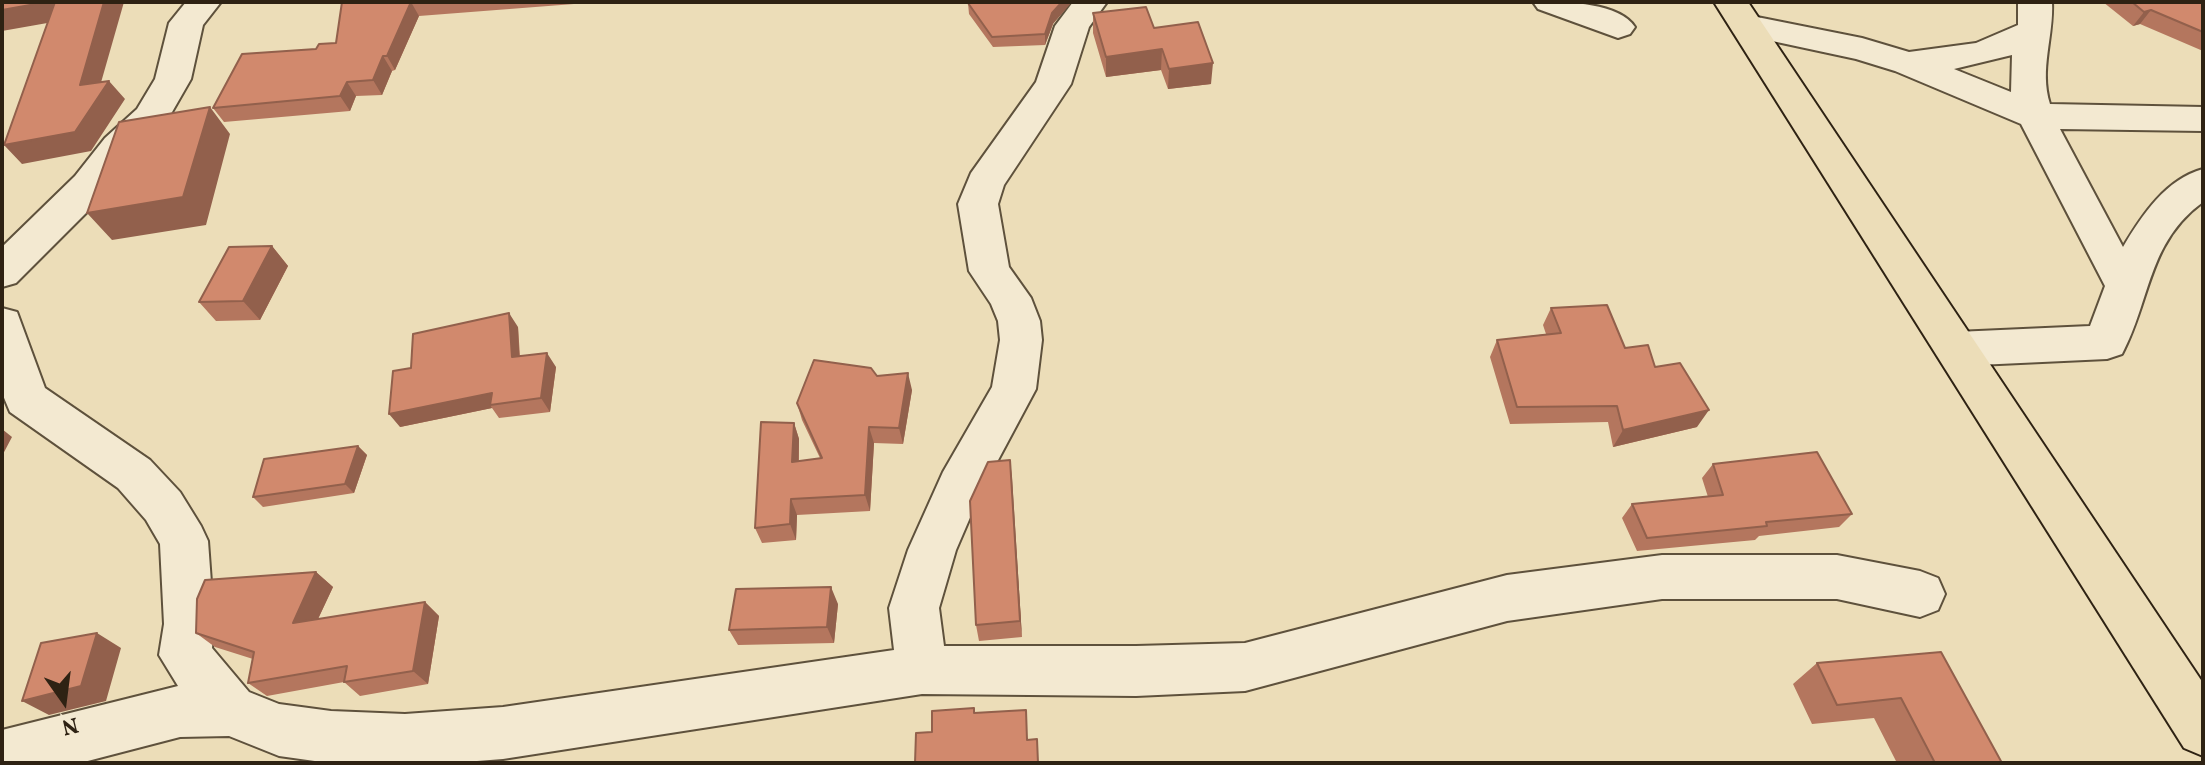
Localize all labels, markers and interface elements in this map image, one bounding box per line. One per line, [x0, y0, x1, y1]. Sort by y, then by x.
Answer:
north arrow [24, 661, 104, 741]
text: N [58, 708, 81, 742]

